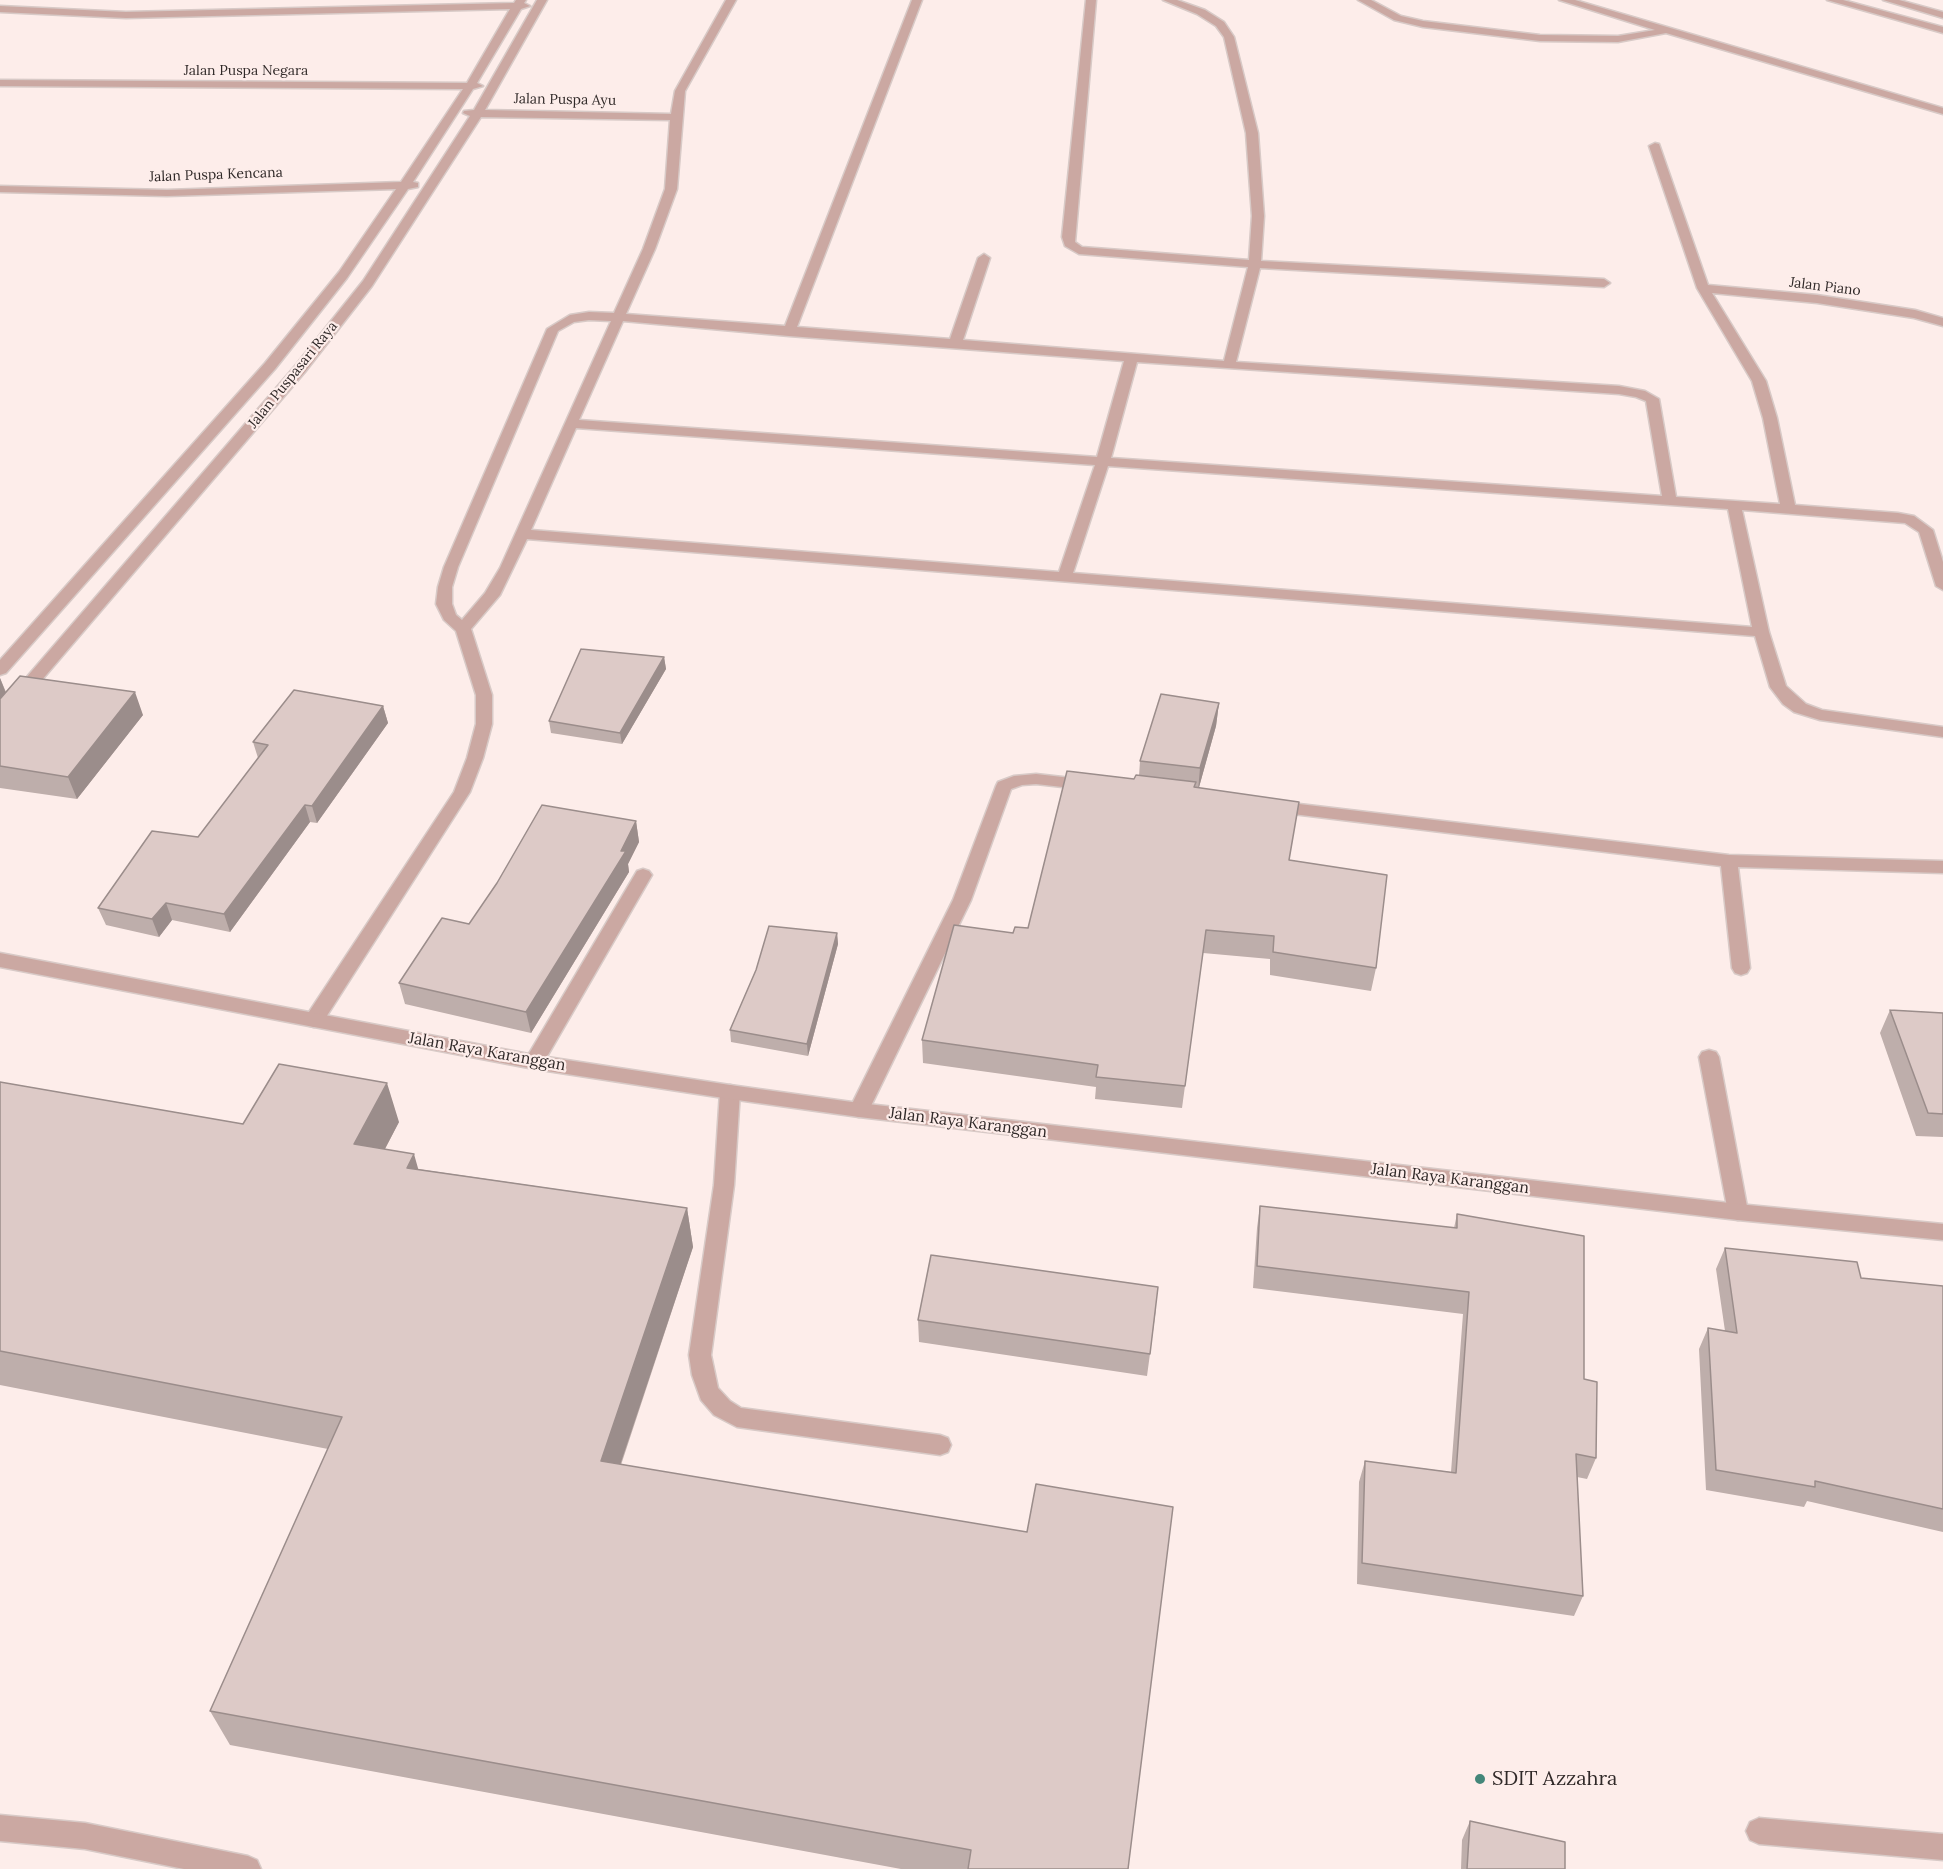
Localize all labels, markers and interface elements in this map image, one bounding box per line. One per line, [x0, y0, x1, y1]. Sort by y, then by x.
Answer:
street label: Jalan Puspa Negara [184, 63, 308, 79]
street label: Jalan Puspa Ayu [514, 91, 616, 109]
street label: Jalan Puspa Kencana [149, 164, 283, 186]
street label: Jalan Piano [1788, 274, 1862, 300]
street label: Jalan Puspasari Raya [245, 318, 341, 432]
street label: Jalan Raya Karanggan [407, 1029, 567, 1075]
street label: Jalan Raya Karanggan [888, 1104, 1048, 1142]
street label: Jalan Raya Karanggan [1370, 1160, 1530, 1198]
place label: SDIT Azzahra [1492, 1767, 1617, 1791]
marker: SDIT Azzahra [1473, 1772, 1487, 1786]

